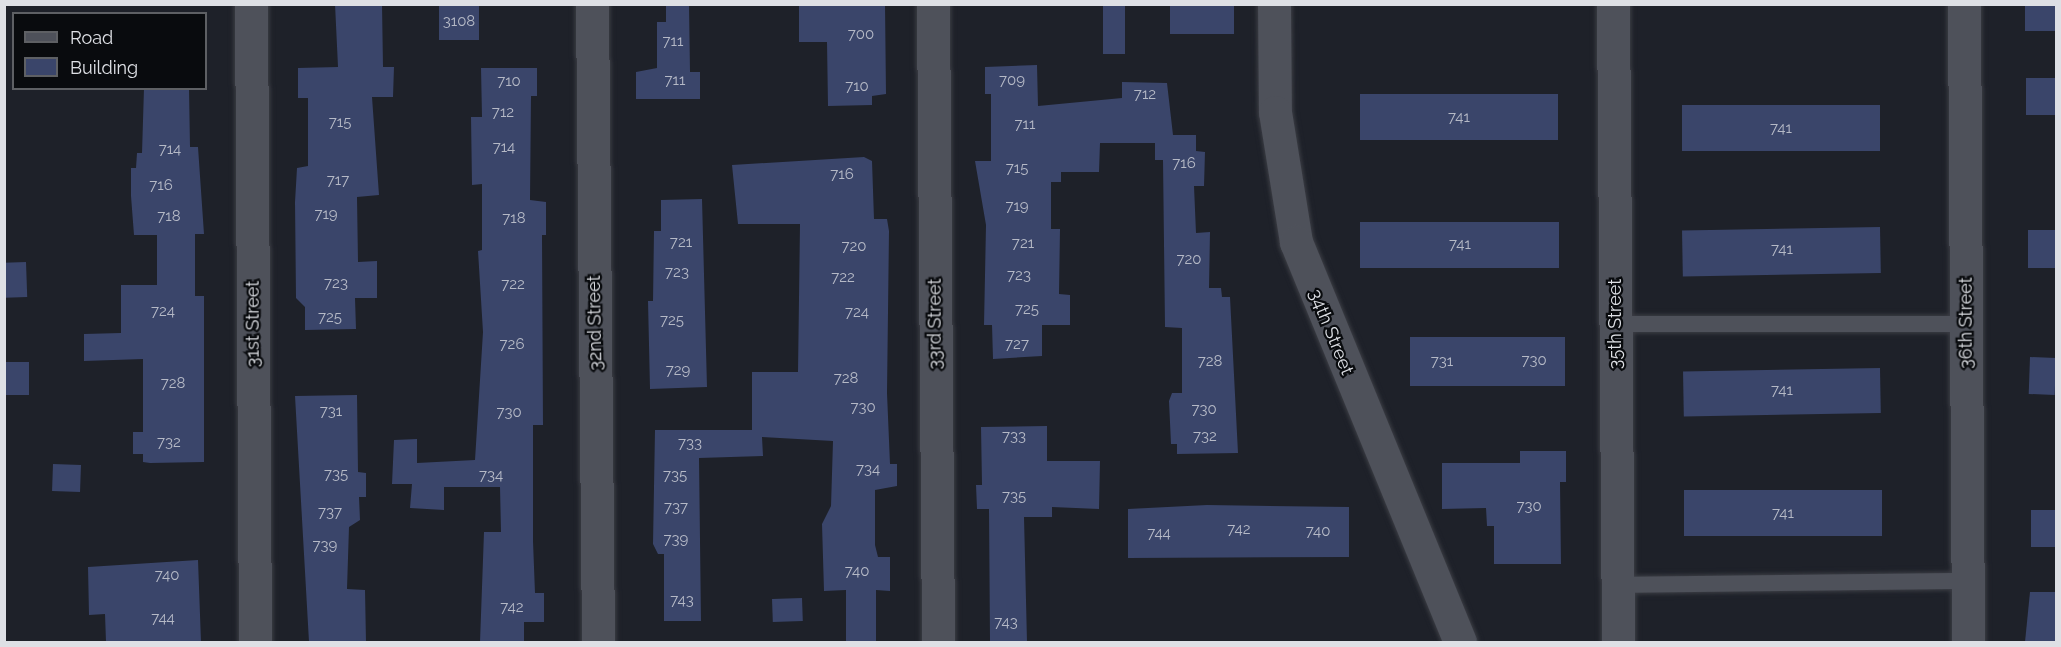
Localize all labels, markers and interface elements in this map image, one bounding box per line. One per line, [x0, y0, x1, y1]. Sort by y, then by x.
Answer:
legend [12, 12, 207, 90]
house number: 3108 [443, 13, 475, 31]
house number: 700 [848, 26, 874, 44]
text: Road [70, 27, 113, 48]
house number: 711 [663, 33, 683, 51]
text: Building [70, 57, 138, 78]
house number: 711 [665, 72, 685, 90]
house number: 709 [999, 72, 1025, 90]
house number: 710 [497, 73, 521, 91]
house number: 710 [845, 78, 869, 96]
house number: 712 [1134, 86, 1156, 104]
house number: 712 [492, 104, 514, 122]
house number: 741 [1448, 109, 1470, 127]
house number: 715 [329, 114, 351, 132]
house number: 711 [1015, 116, 1035, 134]
house number: 741 [1770, 120, 1792, 138]
house number: 714 [493, 139, 515, 157]
house number: 714 [159, 141, 181, 159]
house number: 716 [1172, 155, 1196, 173]
house number: 715 [1006, 160, 1028, 178]
house number: 716 [830, 166, 854, 184]
house number: 717 [327, 172, 349, 190]
house number: 716 [149, 177, 173, 195]
house number: 719 [1005, 198, 1029, 216]
house number: 719 [314, 206, 338, 224]
house number: 718 [157, 208, 181, 226]
house number: 718 [502, 210, 526, 228]
house number: 721 [670, 234, 692, 252]
house number: 721 [1012, 235, 1034, 253]
house number: 741 [1449, 236, 1471, 254]
house number: 720 [841, 238, 867, 256]
house number: 741 [1771, 241, 1793, 259]
house number: 720 [1176, 251, 1202, 269]
house number: 723 [665, 264, 689, 282]
house number: 723 [1007, 267, 1031, 285]
house number: 722 [831, 269, 855, 287]
house number: 723 [324, 275, 348, 293]
street label: 32nd Street [583, 275, 607, 371]
house number: 722 [501, 276, 525, 294]
street label: 36th Street [1955, 277, 1977, 369]
street label: 33rd Street [924, 279, 946, 369]
street label: 35th Street [1604, 279, 1626, 369]
street label: 31st Street [242, 281, 264, 367]
street label: 34th Street [1304, 286, 1358, 378]
house number: 725 [1015, 301, 1039, 319]
house number: 724 [151, 303, 175, 321]
house number: 724 [845, 304, 869, 322]
house number: 725 [318, 309, 342, 327]
house number: 725 [660, 312, 684, 330]
house number: 726 [500, 336, 524, 354]
house number: 727 [1005, 336, 1029, 354]
house number: 730 [1521, 352, 1547, 370]
house number: 728 [1198, 353, 1222, 371]
house number: 731 [1431, 353, 1453, 371]
house number: 729 [666, 362, 690, 380]
house number: 728 [834, 370, 858, 388]
house number: 728 [161, 375, 185, 393]
house number: 741 [1771, 382, 1793, 400]
house number: 730 [850, 399, 876, 417]
house number: 730 [1191, 401, 1217, 419]
house number: 731 [320, 403, 342, 421]
house number: 730 [496, 404, 522, 422]
house number: 733 [1002, 428, 1026, 446]
house number: 732 [1193, 428, 1217, 446]
house number: 732 [157, 434, 181, 452]
house number: 733 [678, 435, 702, 453]
house number: 734 [856, 461, 880, 479]
house number: 735 [324, 466, 348, 484]
house number: 734 [479, 467, 503, 485]
house number: 735 [663, 467, 687, 485]
house number: 735 [1002, 488, 1026, 506]
house number: 730 [1516, 498, 1542, 516]
house number: 737 [664, 499, 688, 517]
house number: 737 [318, 504, 342, 522]
house number: 741 [1772, 505, 1794, 523]
house number: 742 [1227, 521, 1251, 539]
house number: 740 [1306, 523, 1330, 541]
house number: 744 [1147, 525, 1171, 543]
house number: 739 [664, 531, 688, 549]
house number: 739 [313, 537, 337, 555]
house number: 740 [845, 563, 869, 581]
house number: 740 [155, 567, 179, 585]
house number: 743 [670, 592, 694, 610]
house number: 742 [500, 599, 524, 617]
house number: 744 [151, 610, 175, 628]
house number: 743 [994, 614, 1018, 632]

